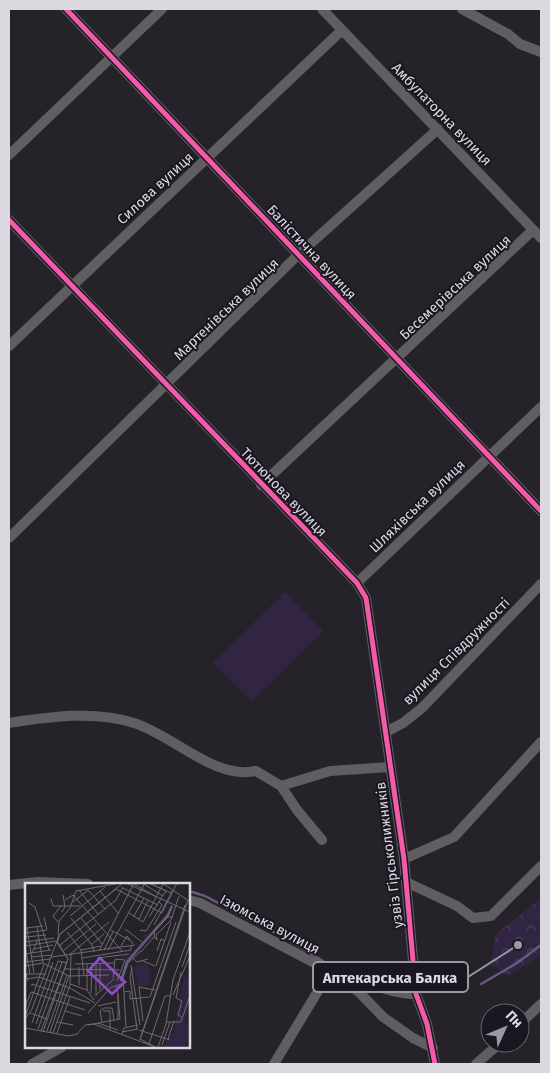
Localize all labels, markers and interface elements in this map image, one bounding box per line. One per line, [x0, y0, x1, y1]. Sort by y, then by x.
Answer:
street label: Амбулаторна вулиця [388, 59, 495, 169]
street label: Силова вулиця [114, 149, 197, 228]
street label: Балістична вулиця [263, 201, 360, 303]
street label: Бесемерівська вулиця [396, 231, 515, 343]
street label: Мартенівська вулиця [170, 255, 282, 364]
street label: Тютюнова вулиця [237, 444, 330, 540]
street label: Шляхівська вулиця [366, 456, 469, 556]
street label: вулиця Співдружності [399, 594, 513, 708]
street label: узвіз Гірськолижників [372, 781, 407, 929]
inset map [25, 883, 190, 1048]
street label: Ізюмська вулиця [217, 891, 323, 958]
callout: Аптекарська Балка [313, 962, 468, 992]
text: Аптекарська Балка [322, 969, 457, 987]
north arrow [480, 1003, 530, 1053]
text: Пн [502, 1007, 526, 1032]

